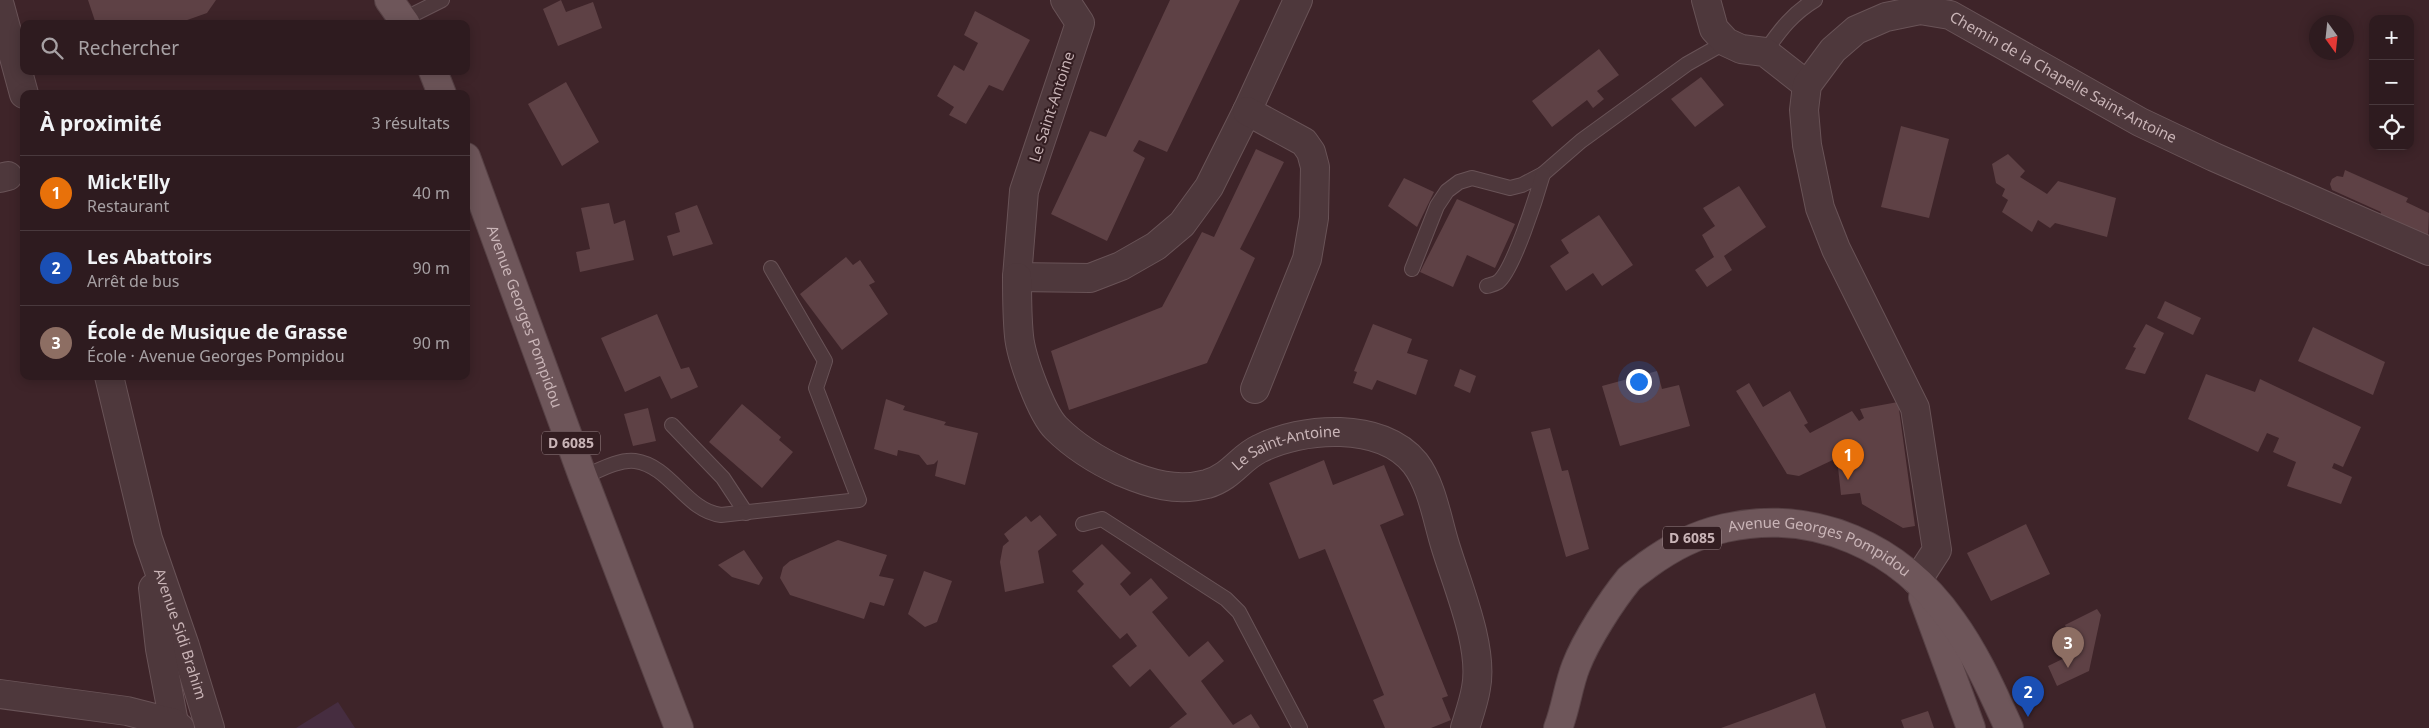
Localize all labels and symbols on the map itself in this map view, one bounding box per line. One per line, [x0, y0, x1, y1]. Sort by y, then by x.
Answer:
street label: Chemin de la Chapelle Saint-Antoine [1947, 6, 2180, 147]
north arrow [2309, 15, 2354, 60]
street label: Le Saint-Antoine [1024, 49, 1078, 165]
street label: Avenue Georges Pompidou [483, 222, 568, 410]
your location [1626, 369, 1652, 395]
street label: Le Saint-Antoine [1227, 421, 1341, 475]
road number: D 6085 [542, 432, 600, 454]
pin: 1 [1832, 439, 1864, 480]
street label: Avenue Georges Pompidou [1726, 512, 1915, 580]
road number: D 6085 [1663, 526, 1721, 550]
street label: Avenue Sidi Brahim [150, 566, 212, 702]
pin: 3 [2052, 627, 2084, 668]
pin: 2 [2012, 676, 2044, 717]

